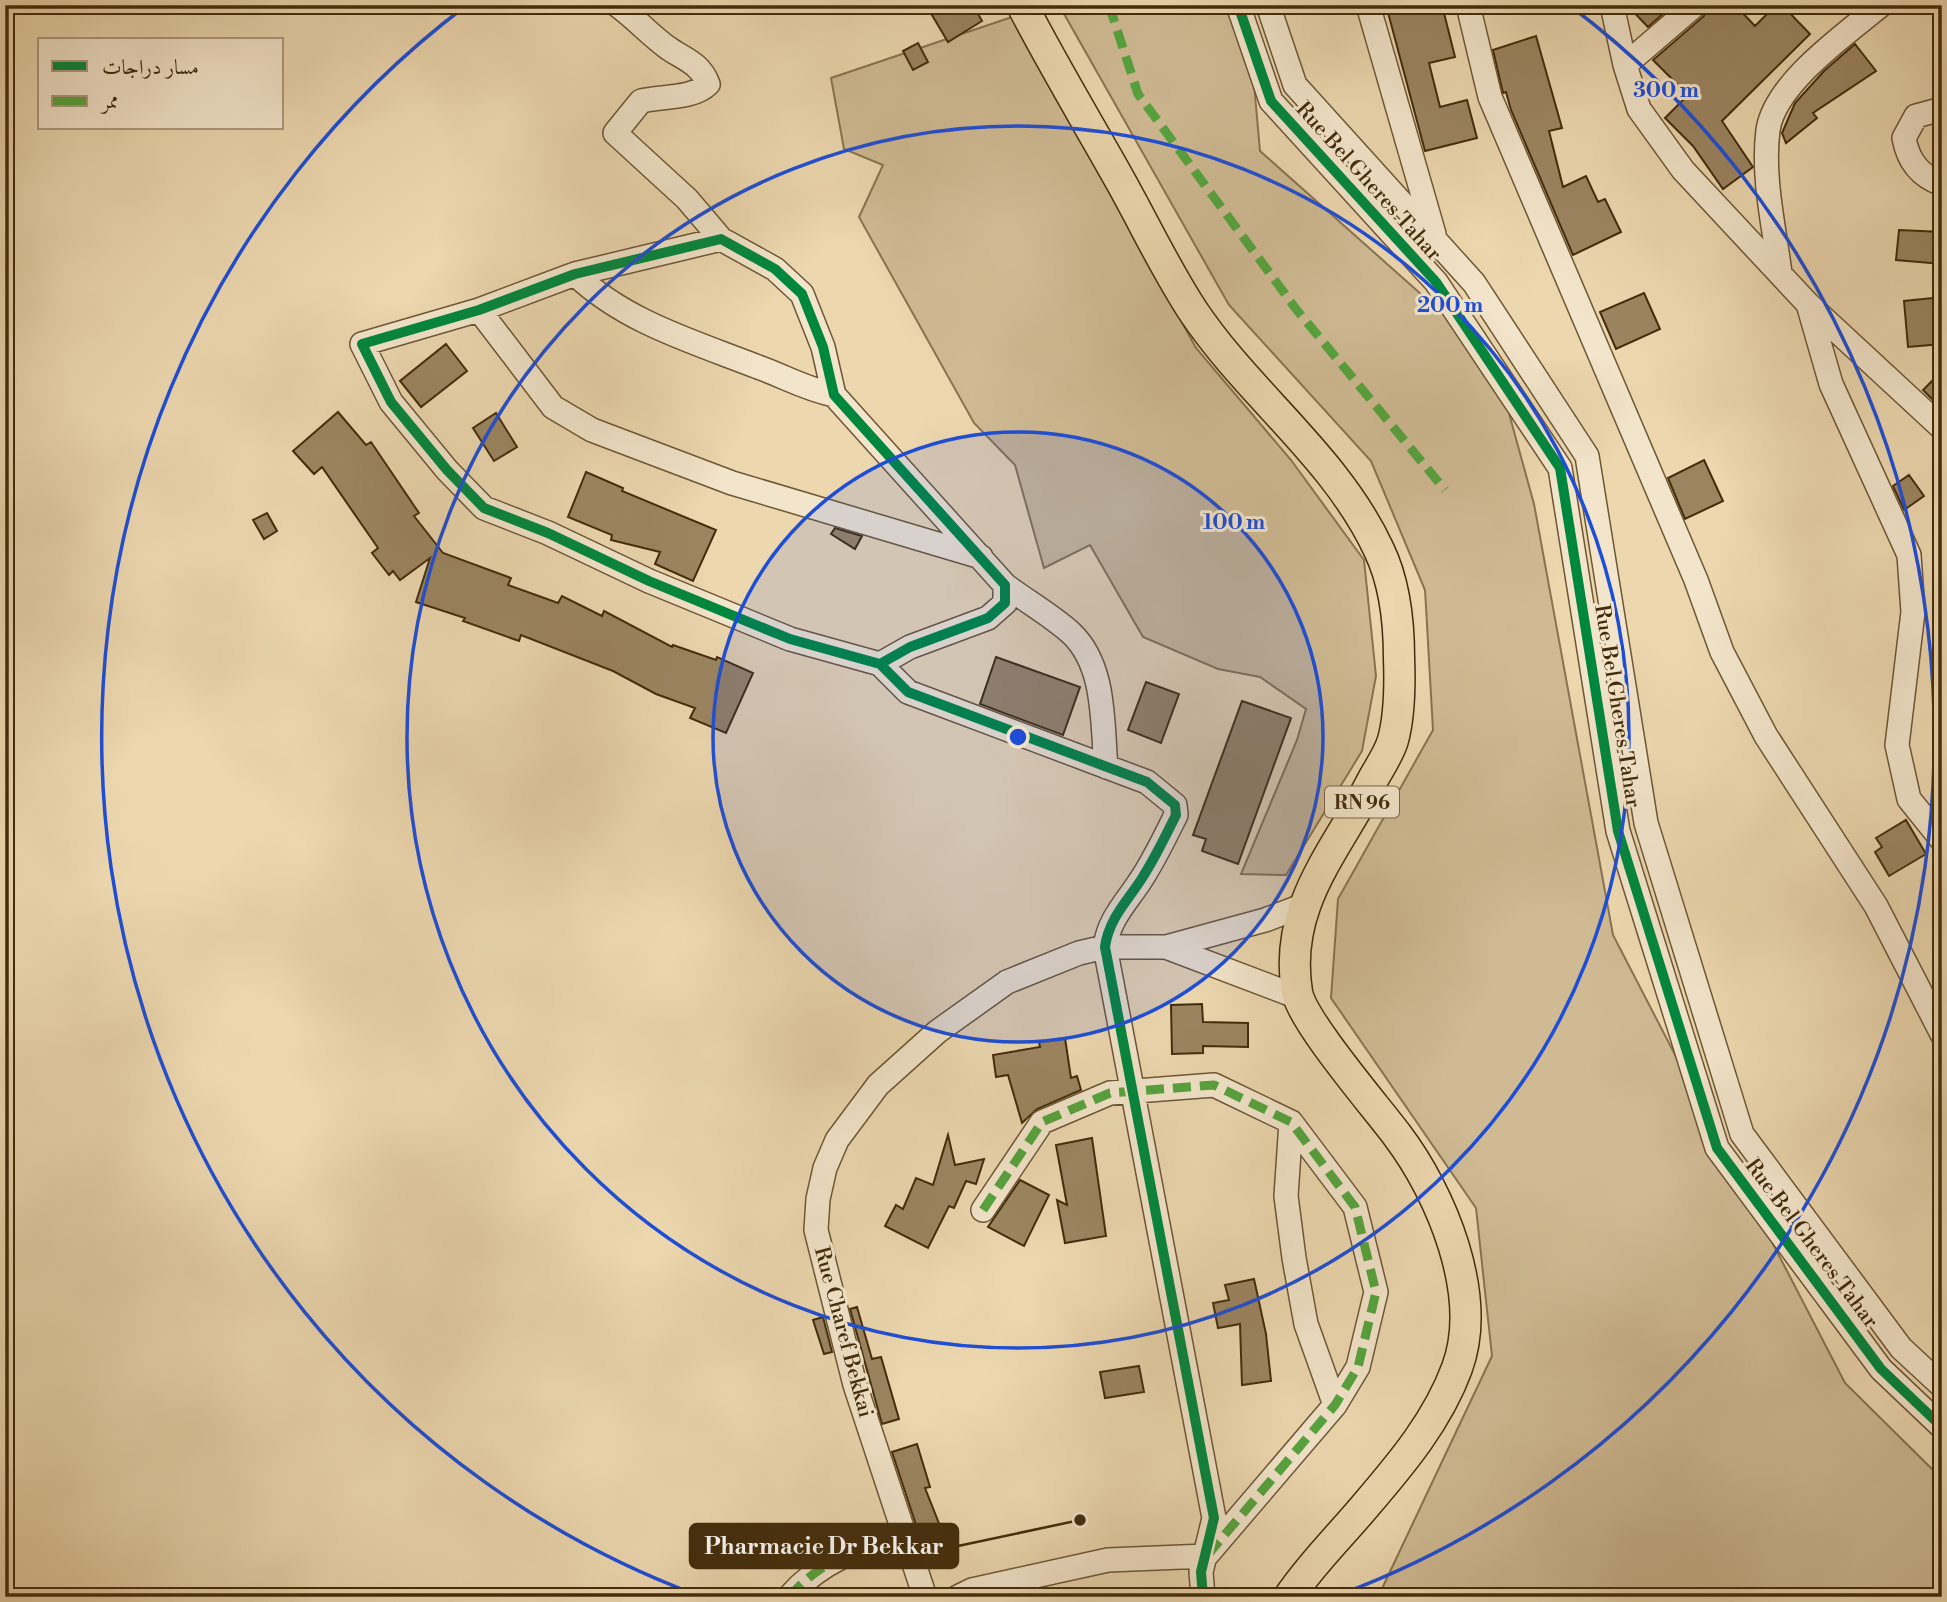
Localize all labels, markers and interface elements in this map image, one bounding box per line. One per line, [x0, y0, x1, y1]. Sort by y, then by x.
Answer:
legend [38, 38, 284, 130]
text: مسار دراجات [102, 55, 199, 81]
text: 300 m [1633, 78, 1699, 104]
text: ممر [100, 89, 119, 115]
street label: Rue Bel Gheres Tahar [1290, 97, 1447, 267]
text: 200 m [1417, 293, 1483, 319]
text: 100 m [1203, 510, 1265, 536]
street label: Rue Bel Gheres Tahar [1588, 603, 1646, 810]
centre of rings [1006, 725, 1030, 749]
road number: RN 96 [1325, 786, 1399, 818]
street label: Rue Bel Gheres Tahar [1739, 1154, 1883, 1333]
street label: Rue Charef Bekkai [808, 1244, 878, 1421]
callout: Pharmacie Dr Bekkar [690, 1524, 958, 1568]
text: Pharmacie Dr Bekkar [704, 1533, 944, 1561]

